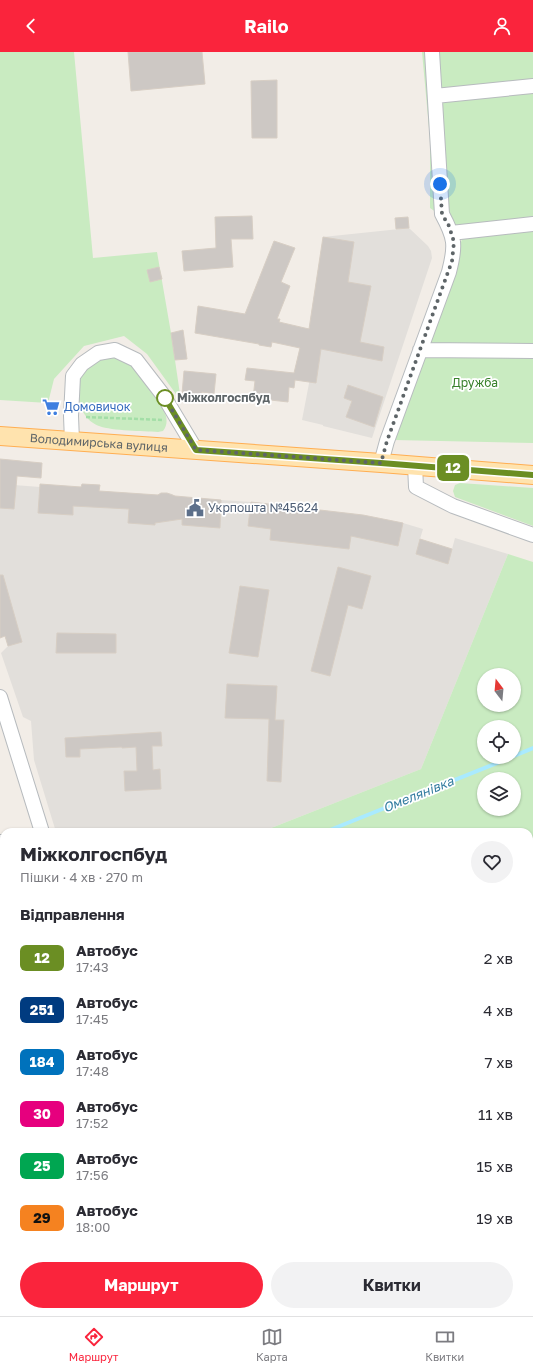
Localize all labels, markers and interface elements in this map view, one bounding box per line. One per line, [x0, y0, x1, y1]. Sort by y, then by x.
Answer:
icon: back [20, 15, 42, 37]
text: Railo [244, 15, 289, 37]
icon: person [491, 15, 513, 37]
your location [430, 174, 450, 194]
park label: Дружба [452, 375, 498, 390]
marker: Міжколгоспбуд [156, 389, 174, 407]
place label: Міжколгоспбуд [177, 390, 270, 405]
supermarket icon: Домовичок [41, 397, 61, 417]
place label: Домовичок [64, 399, 131, 414]
street label: Володимирська вулиця [29, 430, 168, 455]
line badge: 12 [435, 455, 471, 481]
text: 12 [445, 459, 461, 476]
public building icon: Укрпошта №45624 [185, 498, 205, 518]
place label: Укрпошта №45624 [208, 500, 318, 515]
north arrow [477, 668, 521, 712]
map controls [477, 668, 521, 816]
button: locate [477, 720, 521, 764]
water label: Омелянівка [380, 772, 456, 815]
button: layers [477, 772, 521, 816]
button: heart [471, 841, 513, 883]
text: Міжколгоспбуд [20, 842, 167, 865]
text: Пішки · 4 хв · 270 m [20, 869, 143, 885]
text: Відправлення [20, 905, 125, 923]
text: Автобус [76, 941, 138, 959]
text: 12 [34, 949, 50, 966]
text: 2 хв [484, 949, 513, 967]
text: 17:43 [76, 959, 109, 975]
text: Автобус [76, 993, 138, 1011]
text: 251 [30, 1001, 54, 1018]
text: 4 хв [483, 1001, 513, 1019]
text: 17:45 [76, 1011, 109, 1027]
text: Автобус [76, 1045, 138, 1063]
text: 184 [30, 1053, 54, 1070]
text: 7 хв [485, 1053, 513, 1071]
text: 17:48 [76, 1063, 109, 1079]
text: Автобус [76, 1097, 138, 1115]
text: 30 [33, 1105, 51, 1122]
text: 11 хв [478, 1105, 513, 1123]
text: 17:52 [76, 1115, 108, 1131]
text: Автобус [76, 1149, 138, 1167]
text: 25 [33, 1157, 51, 1174]
text: 15 хв [477, 1157, 513, 1175]
text: 17:56 [76, 1167, 109, 1183]
text: Автобус [76, 1201, 138, 1219]
text: 29 [33, 1209, 51, 1226]
text: 19 хв [476, 1209, 513, 1227]
text: 18:00 [76, 1219, 110, 1235]
button: Маршрут [20, 1262, 263, 1308]
button: Квитки [271, 1262, 513, 1308]
tab: Маршрут [69, 1326, 118, 1363]
tab: Карта [256, 1326, 288, 1363]
tab: Квитки [425, 1326, 464, 1363]

